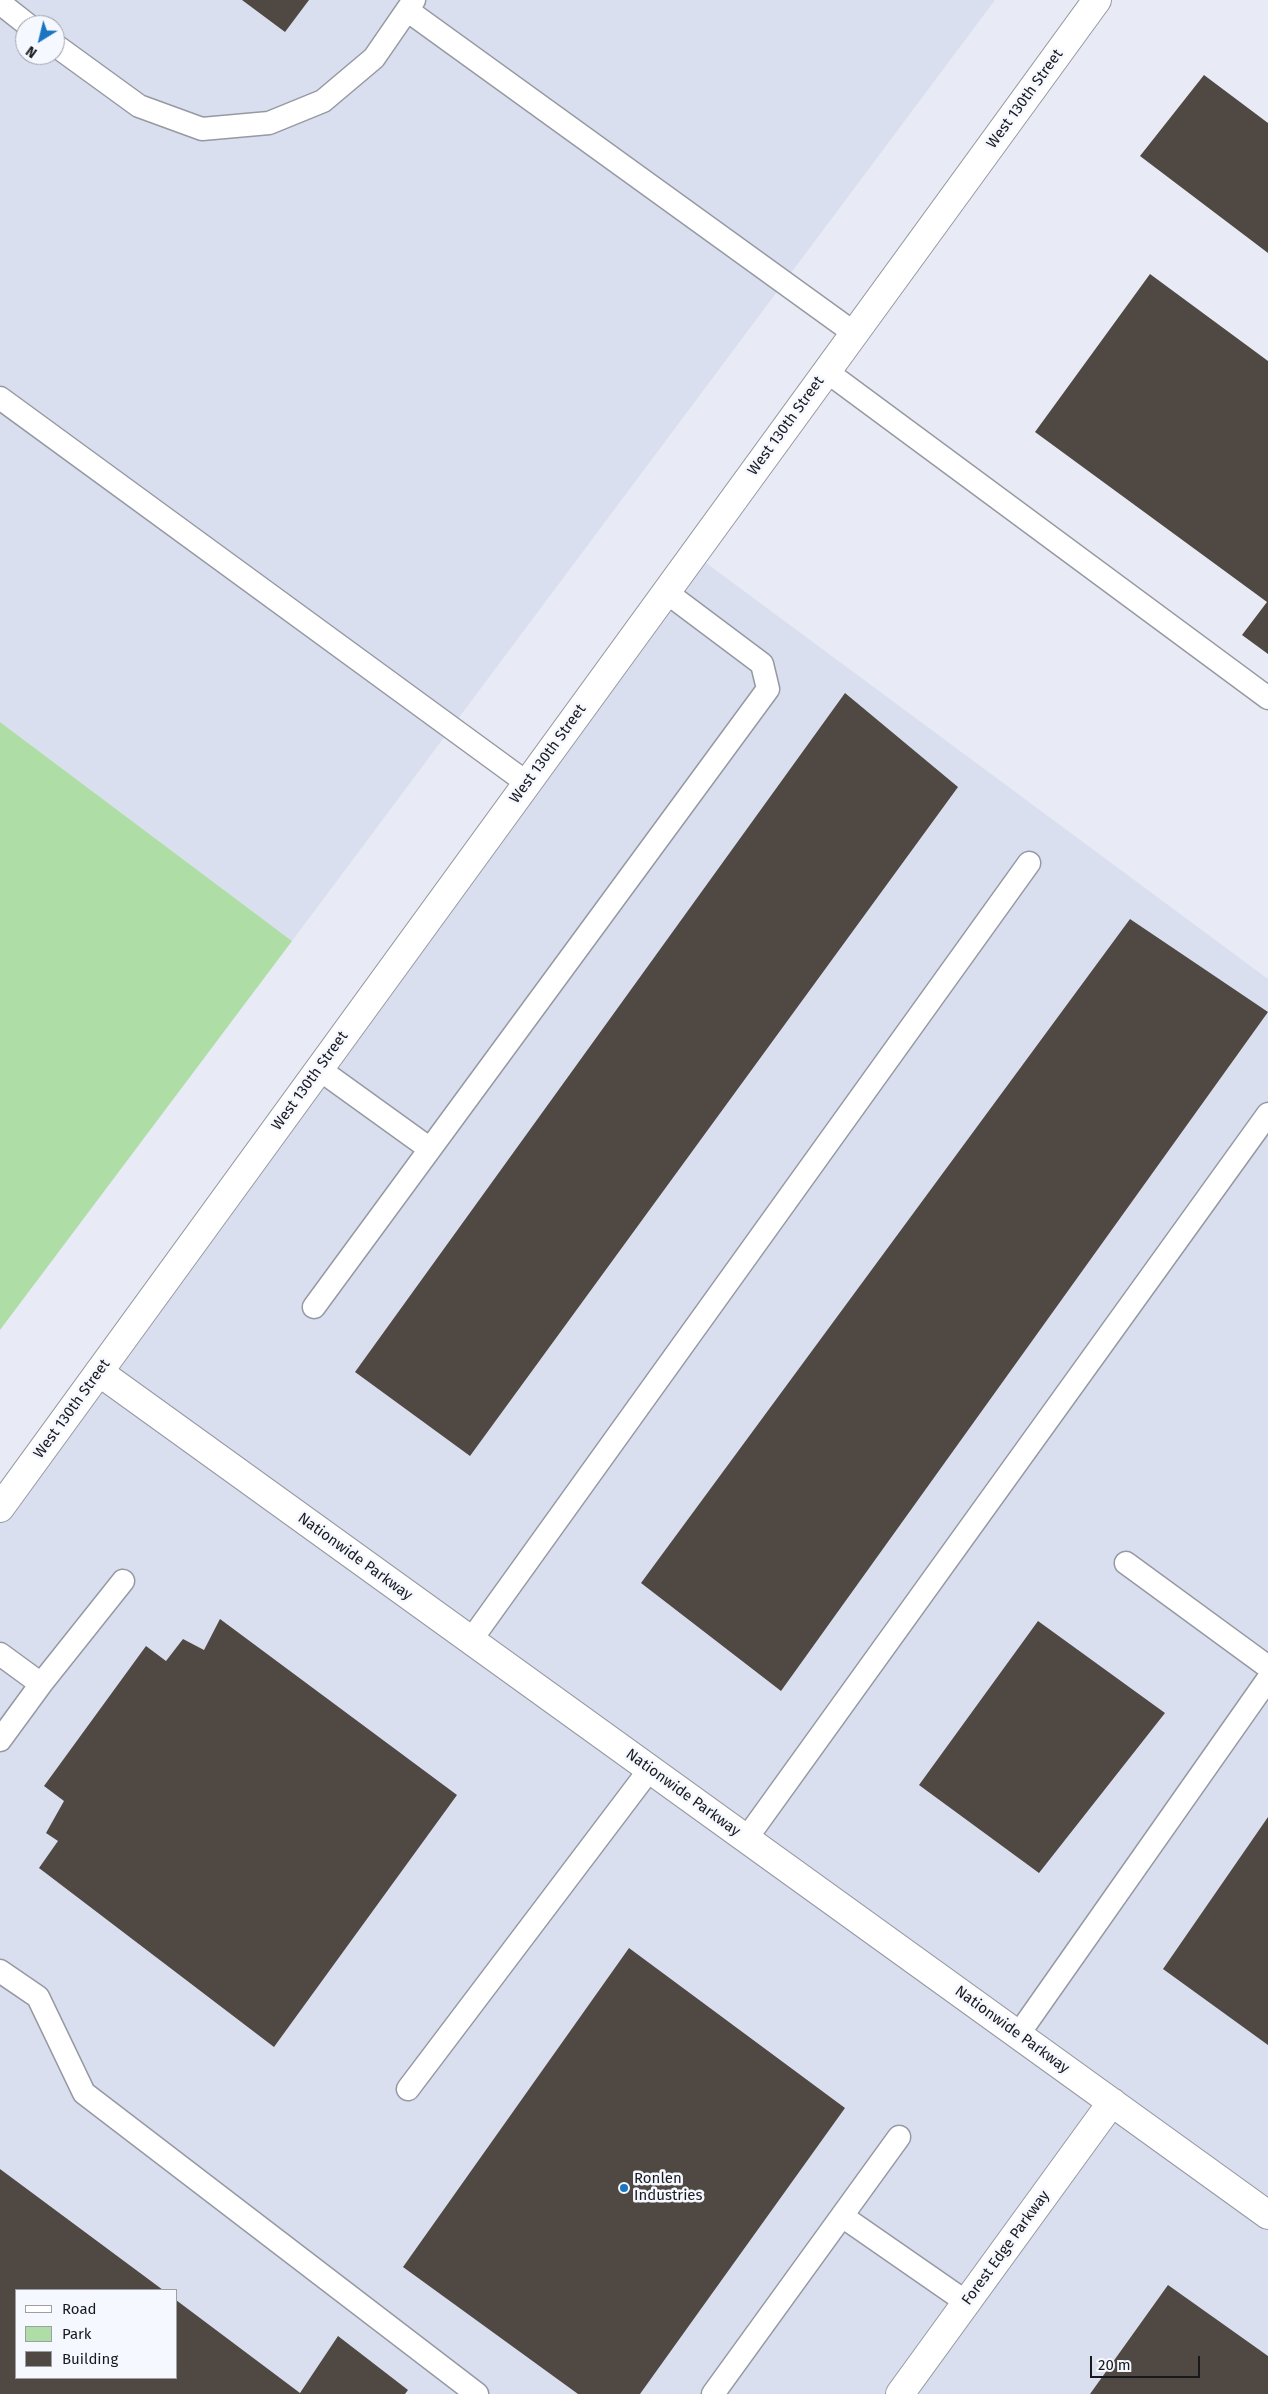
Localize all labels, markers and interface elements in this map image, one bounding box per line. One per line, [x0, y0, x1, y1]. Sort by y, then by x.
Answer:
north arrow [15, 15, 65, 65]
text: N [23, 42, 40, 61]
street label: West 130th Street [983, 46, 1067, 152]
street label: West 130th Street [744, 373, 828, 479]
street label: West 130th Street [506, 701, 590, 807]
street label: West 130th Street [268, 1028, 352, 1134]
street label: West 130th Street [30, 1356, 114, 1462]
street label: Nationwide Parkway [294, 1509, 416, 1605]
street label: Nationwide Parkway [622, 1745, 744, 1841]
street label: Nationwide Parkway [951, 1982, 1073, 2078]
place label: Ronlen Industries [634, 2170, 703, 2205]
marker: Ronlen Industries [618, 2182, 630, 2194]
street label: Forest Edge Parkway [958, 2187, 1054, 2309]
legend [15, 2289, 178, 2379]
text: Road [62, 2300, 97, 2318]
text: Park [62, 2325, 92, 2343]
scale bar [1093, 2346, 1203, 2378]
text: Building [62, 2350, 118, 2368]
text: 20 m [1098, 2356, 1131, 2374]

